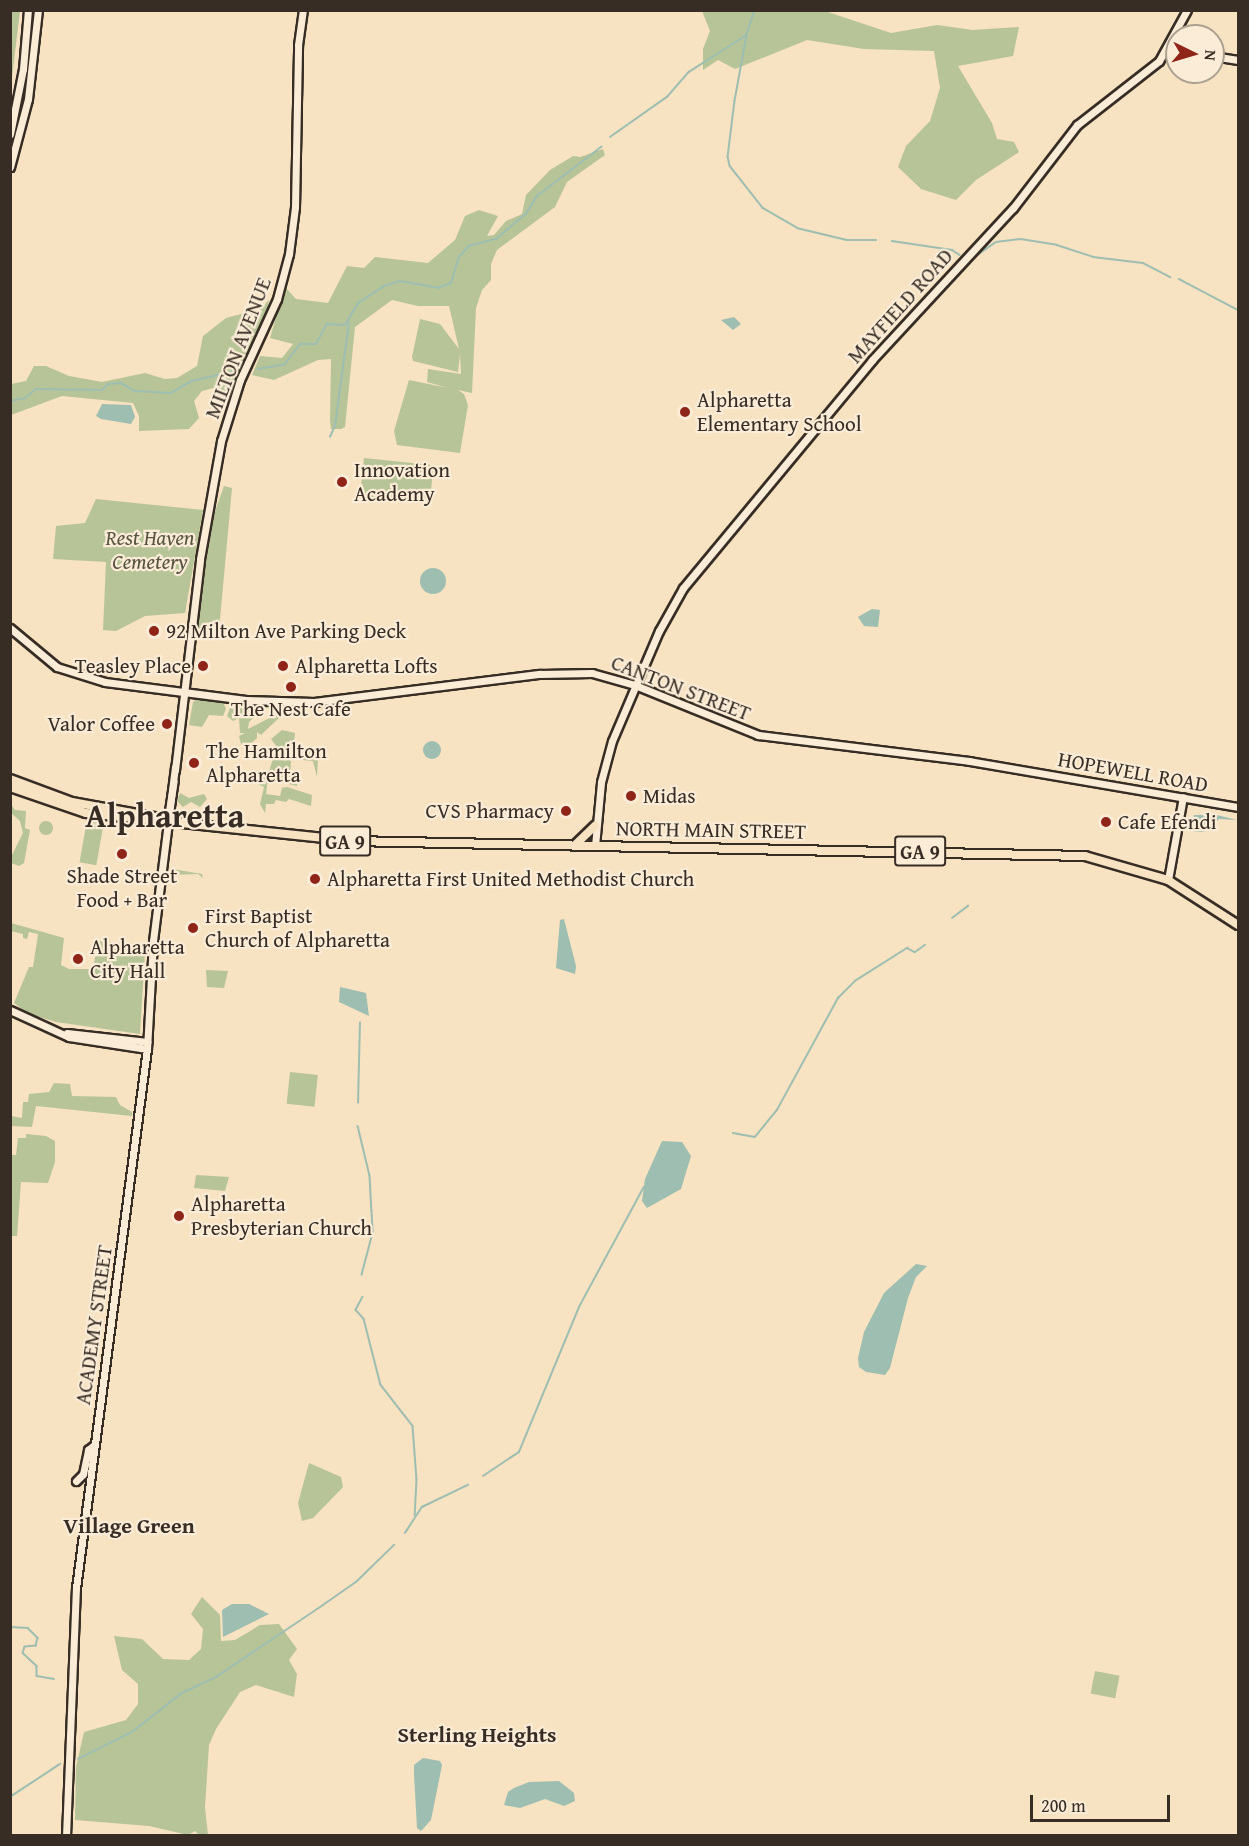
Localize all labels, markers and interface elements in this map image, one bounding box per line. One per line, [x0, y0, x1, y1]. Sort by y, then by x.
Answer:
north arrow [1165, 24, 1225, 84]
text: N [1199, 49, 1223, 62]
street label: MAYFIELD ROAD [842, 244, 958, 368]
street label: MILTON AVENUE [200, 274, 276, 422]
place label: Alpharetta Elementary School [697, 387, 862, 437]
marker: Alpharetta Elementary School [678, 405, 692, 419]
place label: Innovation Academy [354, 457, 450, 507]
marker: Innovation Academy [335, 475, 349, 489]
park label: Rest Haven Cemetery [106, 525, 194, 575]
place label: 92 Milton Ave Parking Deck [166, 618, 406, 644]
marker: 92 Milton Ave Parking Deck [147, 624, 161, 638]
street label: CANTON STREET [608, 650, 754, 726]
place label: Teasley Place [75, 653, 191, 679]
place label: Alpharetta Lofts [295, 653, 438, 679]
marker: Teasley Place [196, 659, 210, 673]
marker: Alpharetta Lofts [276, 659, 290, 673]
marker: The Nest Cafe [284, 680, 298, 694]
place label: The Nest Cafe [231, 696, 351, 722]
place label: Valor Coffee [47, 711, 155, 737]
marker: Valor Coffee [160, 717, 174, 731]
place label: The Hamilton Alpharetta [206, 738, 327, 788]
street label: HOPEWELL ROAD [1056, 746, 1210, 798]
marker: The Hamilton Alpharetta [187, 756, 201, 770]
place label: Midas [643, 783, 696, 809]
marker: Midas [624, 789, 638, 803]
district label: Alpharetta [85, 796, 245, 836]
place label: CVS Pharmacy [425, 798, 554, 824]
marker: CVS Pharmacy [559, 804, 573, 818]
place label: Cafe Efendi [1118, 809, 1217, 835]
marker: Cafe Efendi [1099, 815, 1113, 829]
street label: NORTH MAIN STREET [616, 816, 806, 844]
road number: GA 9 [318, 824, 372, 858]
road number: GA 9 [893, 834, 947, 868]
marker: Shade Street Food + Bar [115, 847, 129, 861]
place label: Shade Street Food + Bar [67, 863, 177, 913]
place label: Alpharetta First United Methodist Church [327, 866, 694, 892]
marker: Alpharetta First United Methodist Church [308, 872, 322, 886]
place label: First Baptist Church of Alpharetta [205, 903, 390, 953]
marker: First Baptist Church of Alpharetta [186, 921, 200, 935]
place label: Alpharetta City Hall [90, 934, 185, 984]
marker: Alpharetta City Hall [71, 952, 85, 966]
place label: Alpharetta Presbyterian Church [191, 1191, 372, 1241]
marker: Alpharetta Presbyterian Church [172, 1209, 186, 1223]
street label: ACADEMY STREET [70, 1244, 118, 1406]
district label: Village Green [63, 1513, 195, 1539]
district label: Sterling Heights [397, 1722, 557, 1748]
scale bar [1033, 1783, 1172, 1821]
text: 200 m [1041, 1792, 1086, 1819]

